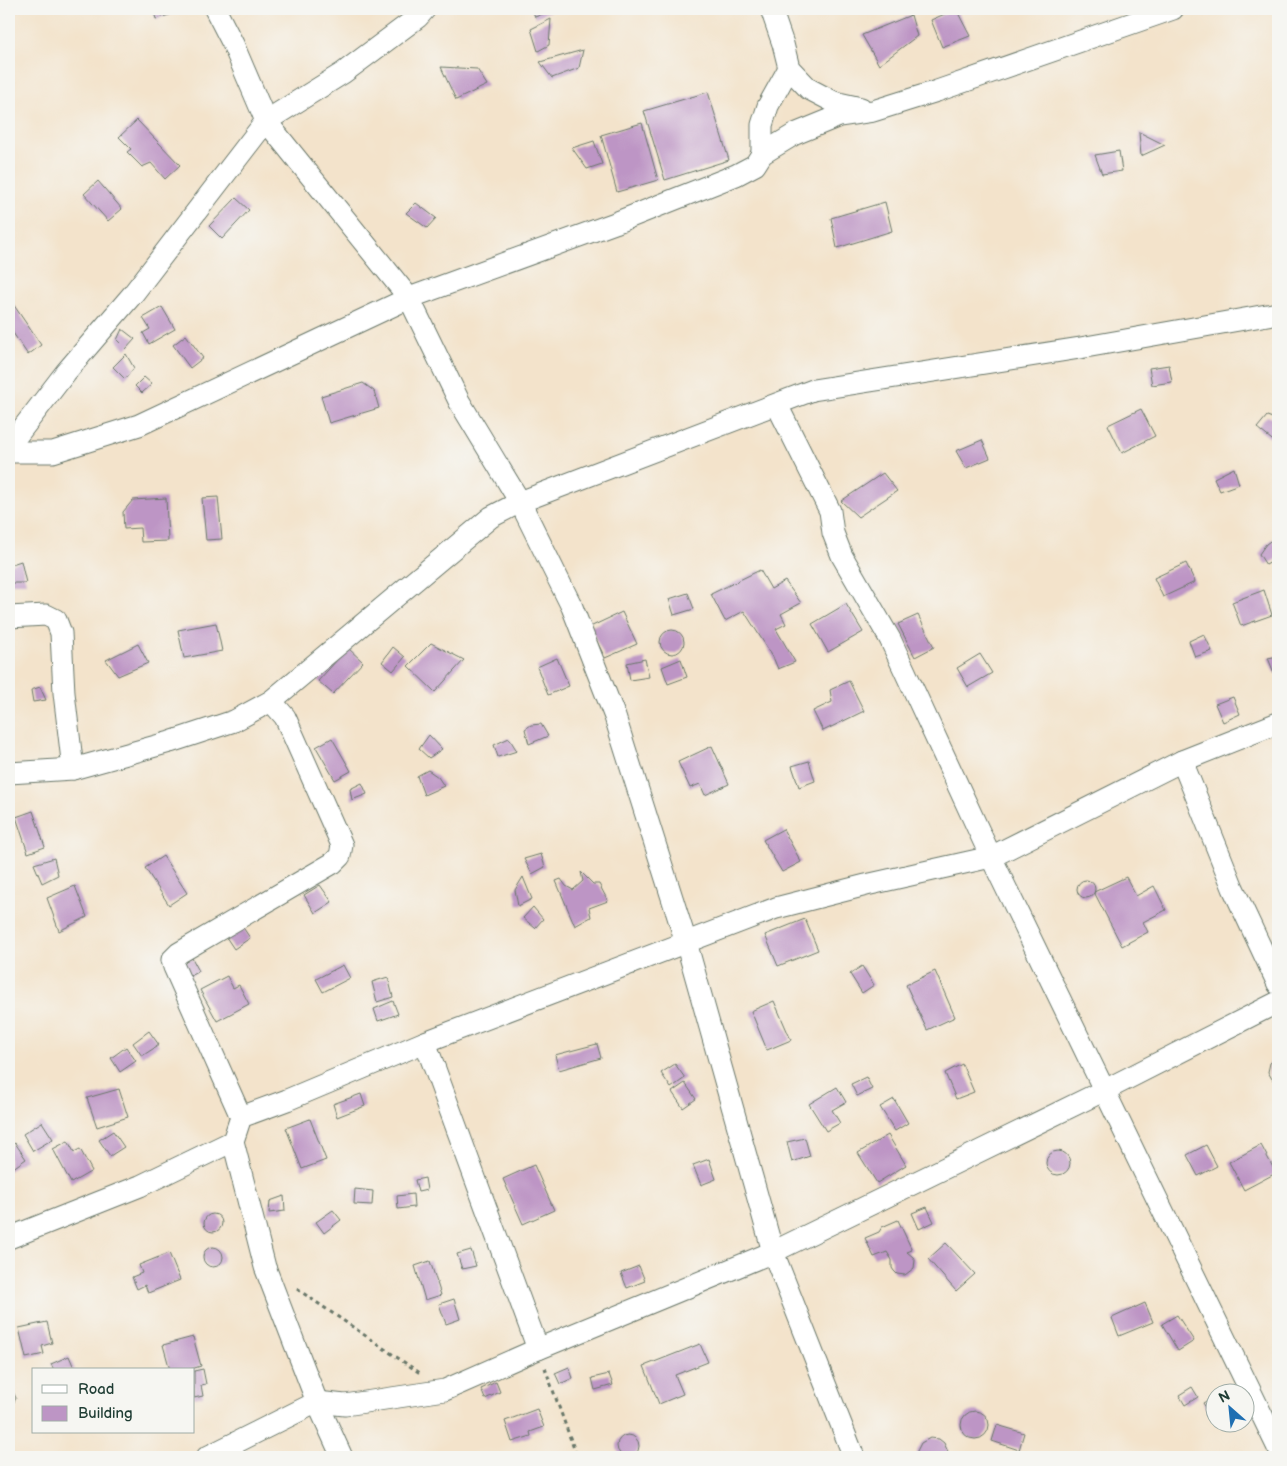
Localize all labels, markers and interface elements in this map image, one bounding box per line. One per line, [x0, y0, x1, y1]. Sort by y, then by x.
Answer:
legend [32, 1368, 195, 1434]
text: Road [78, 1380, 114, 1399]
north arrow [1204, 1384, 1254, 1434]
text: N [1216, 1387, 1233, 1407]
text: Building [78, 1404, 133, 1423]

